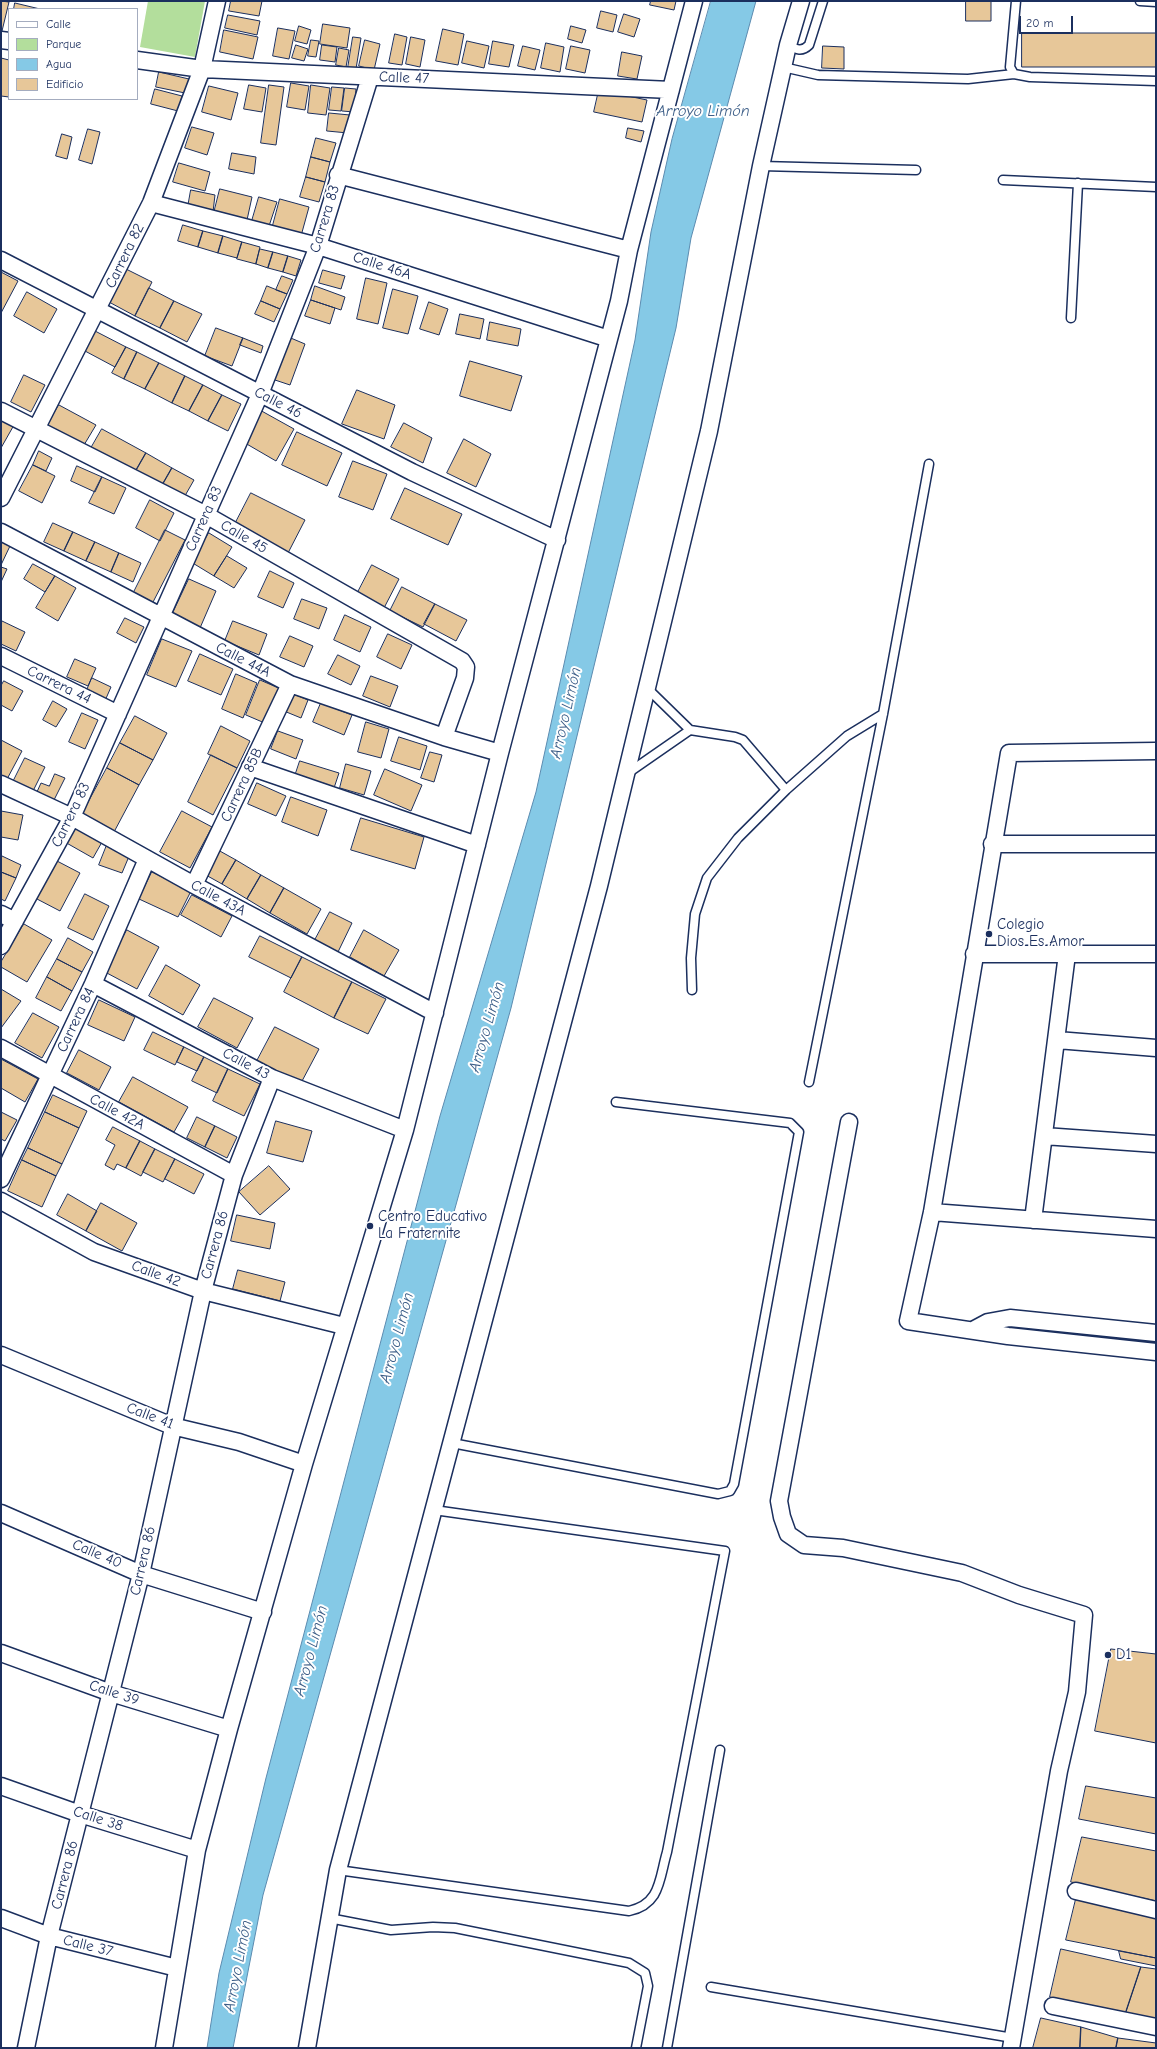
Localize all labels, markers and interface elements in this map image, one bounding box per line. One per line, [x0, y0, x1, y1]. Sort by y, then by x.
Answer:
legend [8, 8, 138, 100]
scale bar [1021, 8, 1075, 34]
text: 20 m [1026, 16, 1054, 30]
text: Calle [46, 17, 71, 31]
text: Parque [46, 37, 81, 51]
text: Agua [46, 57, 72, 71]
street label: Calle 47 [379, 68, 429, 88]
text: Edificio [46, 77, 83, 91]
water label: Arroyo Limón [656, 101, 750, 121]
street label: Carrera 83 [306, 183, 344, 255]
street label: Carrera 82 [102, 221, 148, 291]
street label: Calle 46A [351, 248, 413, 284]
street label: Calle 46 [251, 383, 305, 423]
street label: Carrera 83 [182, 483, 226, 555]
street label: Calle 45 [217, 516, 271, 558]
street label: Calle 44A [213, 639, 273, 681]
street label: Carrera 44 [24, 662, 94, 708]
water label: Arroyo Limón [546, 666, 586, 760]
street label: Carrera 85B [217, 745, 267, 825]
street label: Carrera 83 [48, 780, 94, 850]
street label: Calle 43A [187, 876, 249, 920]
place label: Colegio Dios Es Amor [997, 916, 1084, 951]
marker: Colegio Dios Es Amor [984, 929, 994, 939]
water label: Arroyo Limón [465, 980, 509, 1074]
street label: Carrera 84 [53, 985, 99, 1055]
street label: Calle 43 [219, 1044, 273, 1084]
street label: Calle 42A [86, 1090, 148, 1134]
place label: Centro Educativo La Fraternite [378, 1208, 487, 1243]
street label: Carrera 86 [197, 1209, 233, 1281]
marker: Centro Educativo La Fraternite [365, 1221, 375, 1231]
street label: Calle 42 [129, 1257, 183, 1291]
water label: Arroyo Limón [376, 1291, 418, 1385]
street label: Calle 41 [124, 1399, 176, 1433]
street label: Carrera 86 [126, 1525, 160, 1597]
street label: Calle 40 [69, 1535, 125, 1573]
water label: Arroyo Limón [290, 1604, 332, 1698]
place label: D1 [1116, 1646, 1131, 1664]
marker: D1 [1103, 1650, 1113, 1660]
street label: Calle 39 [87, 1676, 141, 1710]
street label: Calle 38 [71, 1803, 125, 1835]
street label: Carrera 86 [48, 1839, 82, 1911]
water label: Arroyo Limón [220, 1918, 256, 2014]
street label: Calle 37 [61, 1931, 115, 1961]

